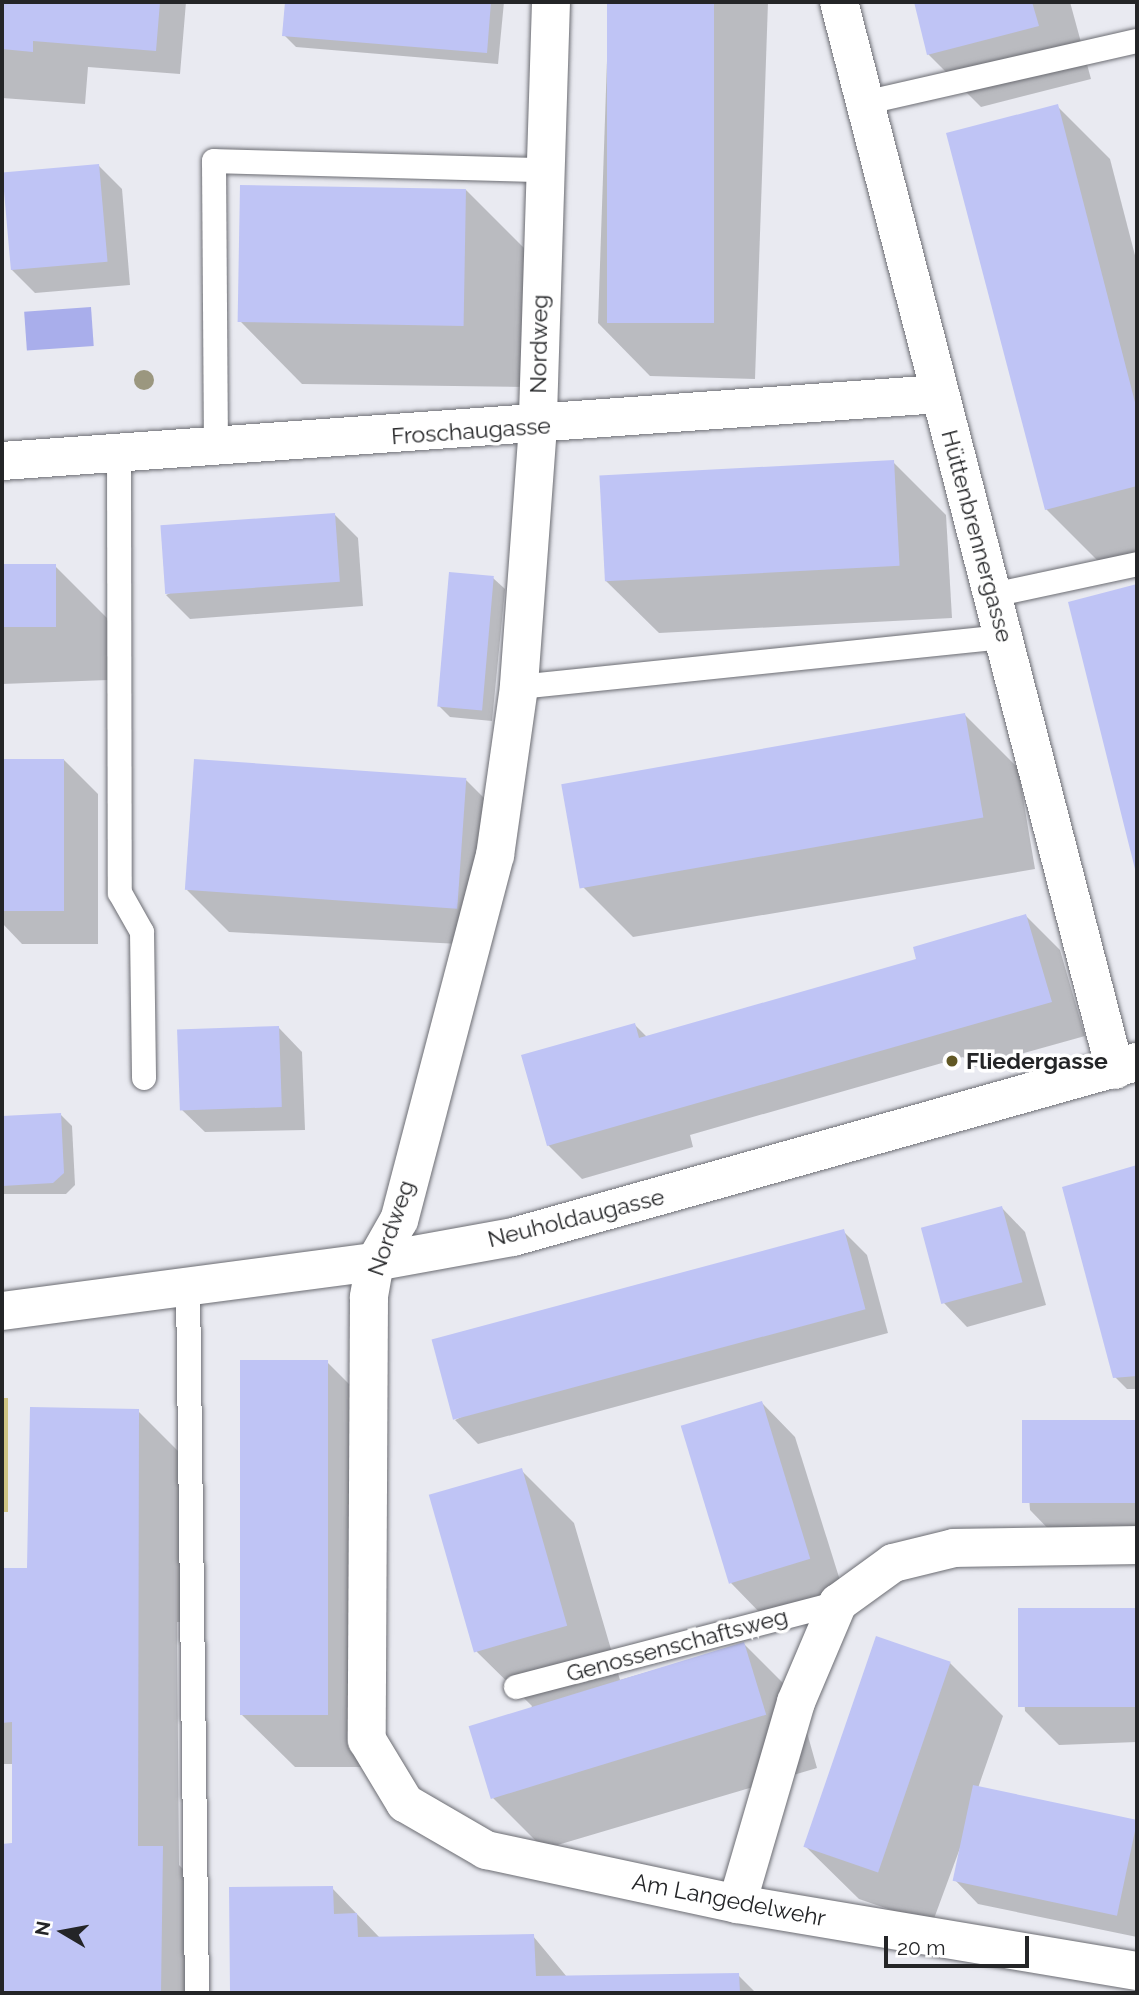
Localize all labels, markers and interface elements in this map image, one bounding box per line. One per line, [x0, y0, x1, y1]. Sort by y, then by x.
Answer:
street label: Nordweg [524, 294, 554, 394]
street label: Froschaugasse [390, 412, 552, 450]
street label: Hüttenbrennergasse [935, 427, 1019, 645]
place label: Fliedergasse [966, 1047, 1108, 1075]
marker: Fliedergasse [944, 1053, 960, 1069]
street label: Nordweg [362, 1177, 420, 1279]
street label: Neuholdaugasse [485, 1183, 667, 1253]
street label: Genossenschaftsweg [563, 1602, 791, 1688]
street label: Am Langedelwehr [630, 1868, 828, 1932]
north arrow [28, 1897, 98, 1967]
text: N [30, 1919, 54, 1937]
scale bar [887, 1922, 1032, 1966]
text: 20 m [897, 1935, 945, 1960]

